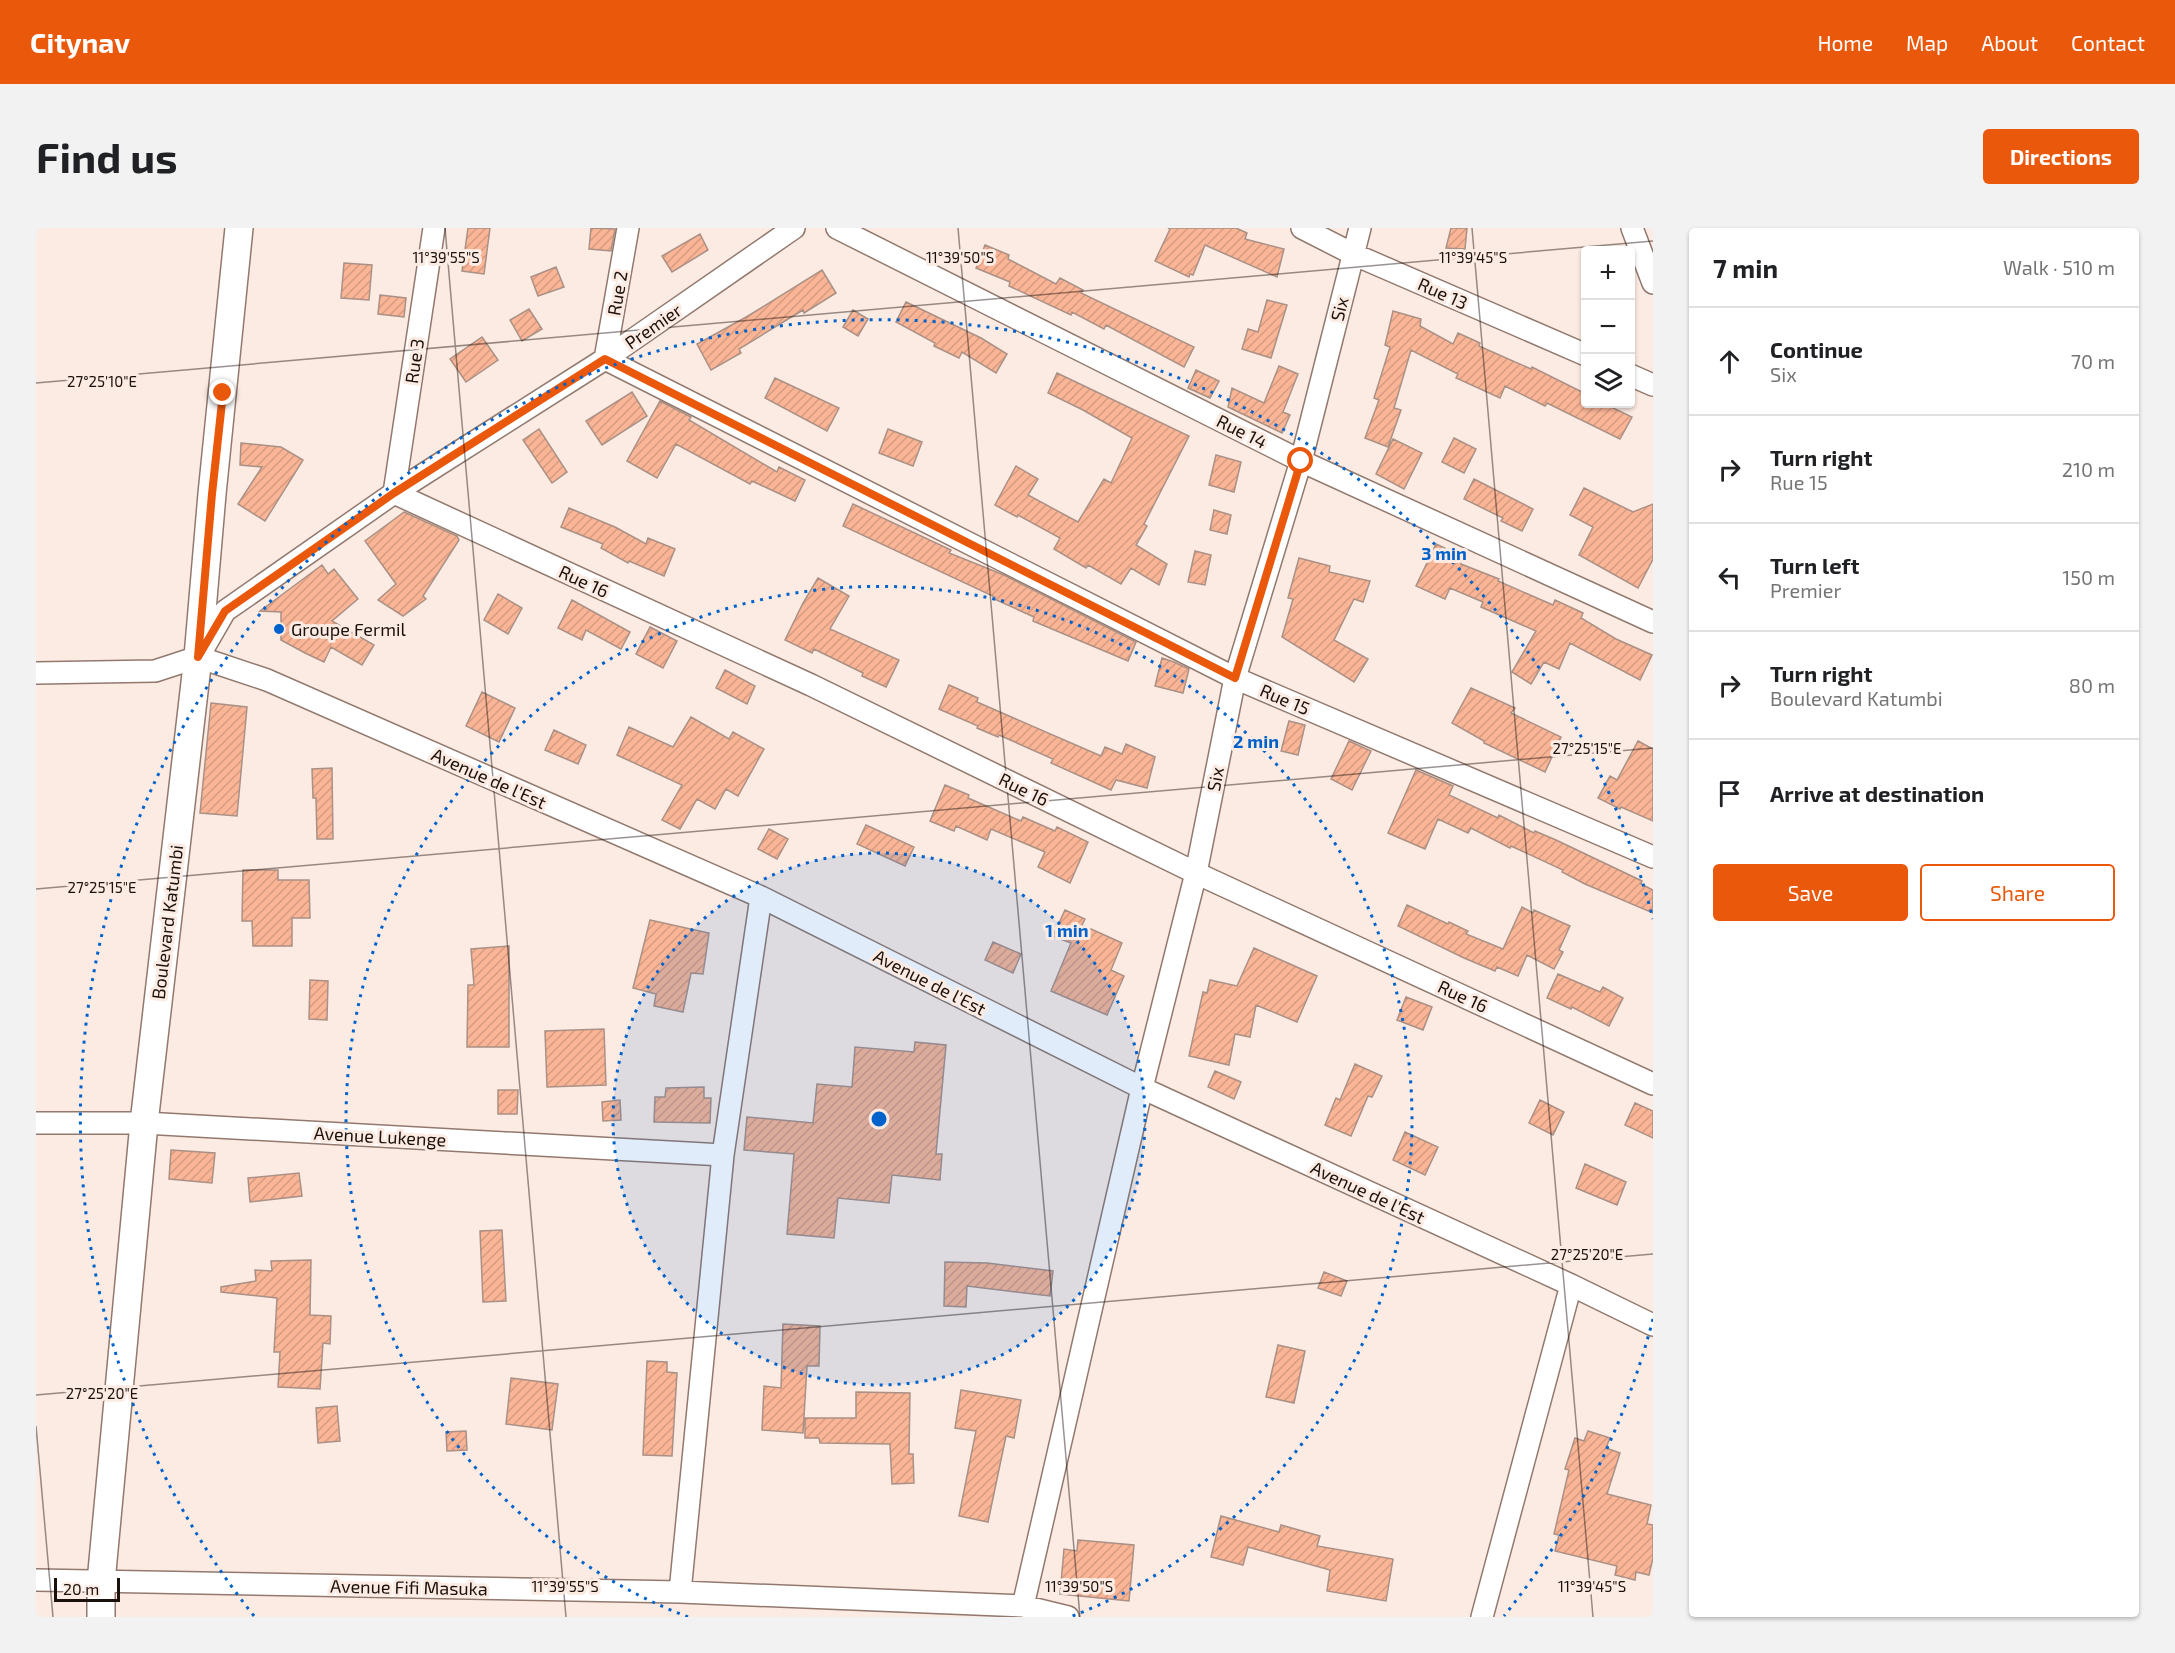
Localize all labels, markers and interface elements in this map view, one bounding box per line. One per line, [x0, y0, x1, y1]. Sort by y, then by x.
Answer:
text: Citynav [30, 25, 130, 59]
text: Home [1817, 30, 1873, 55]
text: Map [1906, 30, 1948, 55]
text: About [1981, 30, 2038, 55]
text: Contact [2071, 30, 2145, 55]
button: Directions [1983, 129, 2139, 184]
text: Find us [36, 131, 178, 181]
map controls [1581, 246, 1635, 408]
button: + [1581, 246, 1635, 300]
text: 11°39'55"S [412, 248, 480, 266]
text: 11°39'50"S [926, 248, 994, 266]
text: 11°39'45"S [1439, 248, 1507, 266]
text: 7 min [1713, 252, 1778, 283]
text: Walk · 510 m [2003, 255, 2115, 279]
street label: Rue 2 [602, 269, 632, 317]
street label: Rue 13 [1415, 272, 1471, 314]
street label: Six [1325, 294, 1353, 323]
street label: Premier [620, 299, 686, 353]
button: − [1581, 300, 1635, 354]
text: Continue [1770, 336, 1863, 362]
street label: Rue 3 [400, 337, 428, 385]
icon: ahead [1713, 345, 1746, 378]
text: 70 m [2071, 349, 2115, 373]
button: layers [1581, 354, 1635, 408]
text: Six [1770, 362, 1797, 386]
text: 27°25'10"E [67, 372, 137, 390]
route end [209, 379, 235, 405]
street label: Rue 14 [1213, 409, 1271, 453]
text: Turn right [1770, 444, 1872, 470]
route start [1287, 447, 1313, 473]
icon: right [1713, 453, 1746, 486]
text: 210 m [2062, 457, 2115, 481]
text: Rue 15 [1770, 470, 1828, 494]
text: 3 min [1421, 542, 1467, 564]
text: Turn left [1770, 552, 1859, 578]
street label: Rue 16 [556, 560, 612, 602]
icon: left [1713, 561, 1746, 594]
text: 150 m [2062, 565, 2115, 589]
text: Premier [1770, 578, 1842, 602]
place label: Groupe Fermil [291, 618, 406, 640]
marker: Groupe Fermil [272, 622, 286, 636]
text: Turn right [1770, 660, 1872, 686]
icon: right [1713, 669, 1746, 702]
text: 80 m [2069, 673, 2115, 697]
street label: Rue 15 [1257, 679, 1313, 719]
text: Boulevard Katumbi [1770, 686, 1943, 710]
text: 2 min [1233, 730, 1279, 752]
text: 27°25'15"E [1553, 739, 1621, 757]
street label: Avenue de l'Est [428, 743, 550, 813]
street label: Six [1202, 765, 1228, 793]
street label: Rue 16 [996, 768, 1052, 810]
icon: arrive [1713, 777, 1746, 810]
text: Arrive at destination [1770, 780, 1984, 806]
street label: Boulevard Katumbi [147, 844, 187, 1000]
button: Save [1713, 864, 1908, 921]
button: Share [1920, 864, 2115, 921]
text: 27°25'15"E [68, 878, 136, 896]
text: 1 min [1045, 919, 1089, 941]
street label: Avenue de l'Est [870, 944, 990, 1020]
street label: Rue 16 [1435, 975, 1491, 1017]
centre of rings [869, 1109, 889, 1129]
street label: Avenue Lukenge [313, 1122, 447, 1150]
street label: Avenue de l'Est [1308, 1156, 1429, 1228]
text: 27°25'20"E [1551, 1245, 1623, 1263]
text: 27°25'20"E [66, 1384, 138, 1402]
scale bar [54, 1575, 120, 1602]
street label: Avenue Fifi Masuka [330, 1575, 488, 1599]
text: 11°39'55"S [531, 1577, 599, 1595]
text: 11°39'50"S [1045, 1577, 1113, 1595]
text: 11°39'45"S [1558, 1577, 1626, 1595]
text: 20 m [63, 1579, 99, 1598]

